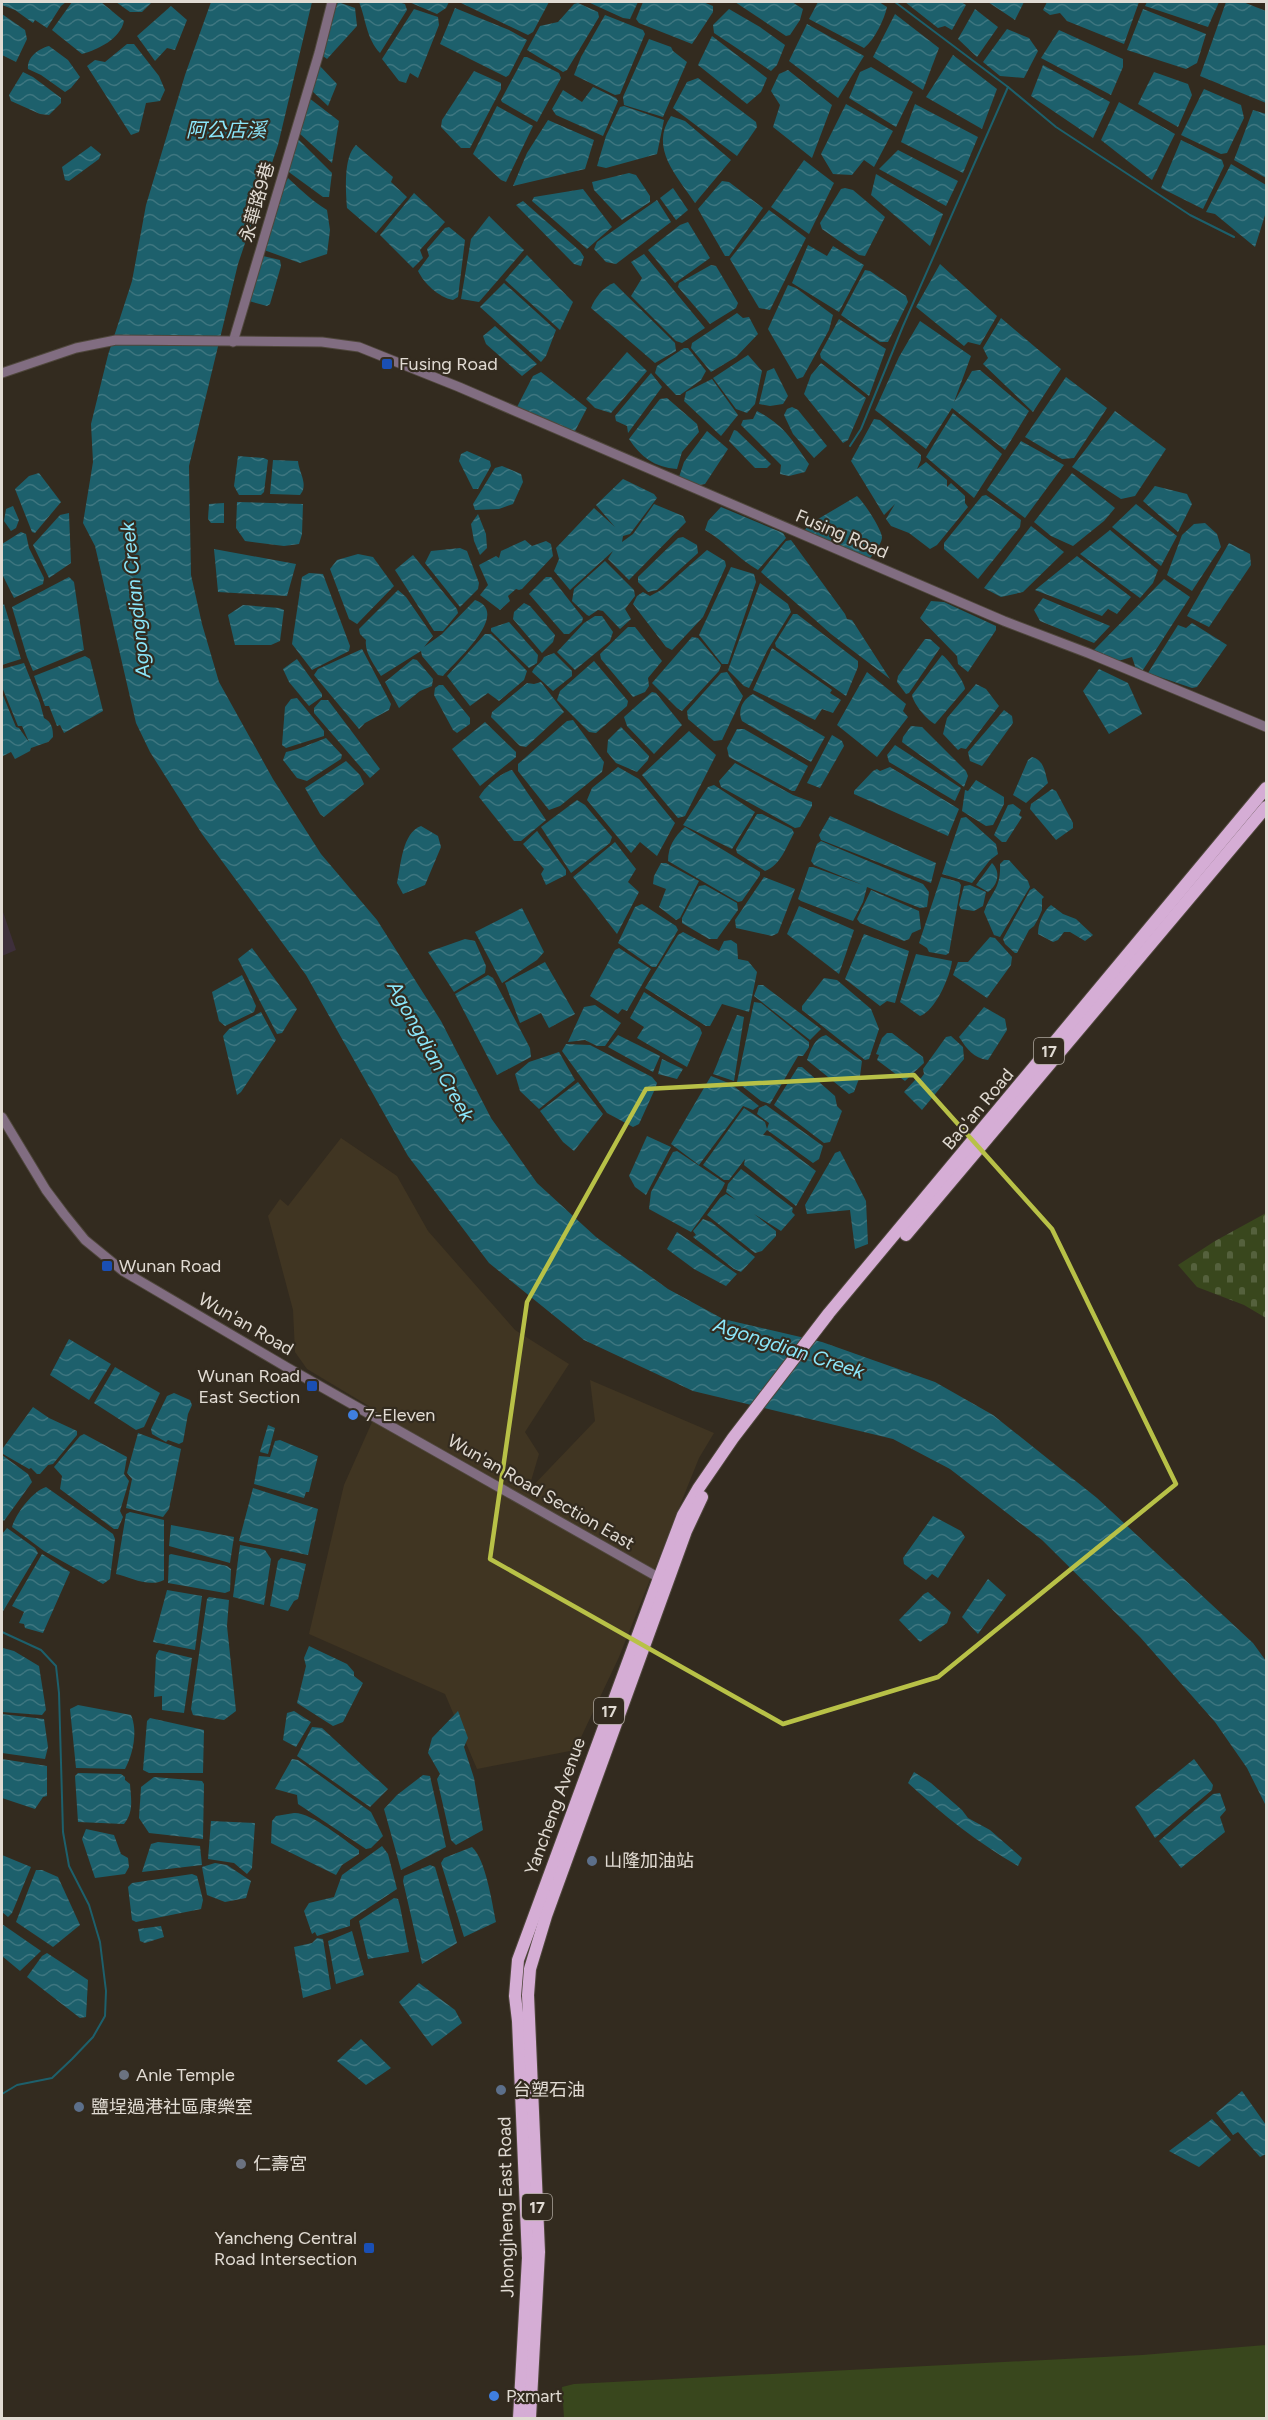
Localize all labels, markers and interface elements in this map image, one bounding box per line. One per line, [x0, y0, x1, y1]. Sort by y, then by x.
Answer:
water label: 阿公店溪 [186, 118, 269, 142]
street label: 永華路9巷 [235, 159, 279, 245]
place label: Fusing Road [399, 353, 498, 375]
marker: Fusing Road [380, 357, 394, 371]
street label: Fusing Road [792, 505, 892, 563]
water label: Agongdian Creek [115, 519, 155, 680]
water label: Agongdian Creek [382, 976, 480, 1127]
road number: 17 [1034, 1038, 1064, 1064]
street label: Bao'an Road [938, 1064, 1018, 1154]
place label: Wunan Road [119, 1255, 221, 1277]
marker: Wunan Road [100, 1259, 114, 1273]
street label: Wun'an Road [195, 1288, 297, 1360]
water label: Agongdian Creek [710, 1312, 868, 1384]
place label: Wunan Road East Section [198, 1365, 300, 1408]
marker: Wunan Road East Section [305, 1379, 319, 1393]
place label: 7-Eleven [365, 1404, 435, 1426]
marker: 7-Eleven [346, 1408, 360, 1422]
street label: Wun'an Road Section East [444, 1429, 638, 1555]
road number: 17 [594, 1698, 624, 1724]
street label: Yancheng Avenue [520, 1734, 590, 1878]
place label: 山隆加油站 [604, 1850, 694, 1872]
marker: 山隆加油站 [585, 1854, 599, 1868]
place label: Anle Temple [136, 2064, 235, 2086]
marker: Anle Temple [117, 2068, 131, 2082]
place label: 台塑石油 [513, 2079, 585, 2101]
marker: 台塑石油 [494, 2083, 508, 2097]
place label: 鹽埕過港社區康樂室 [91, 2096, 253, 2118]
marker: 鹽埕過港社區康樂室 [72, 2100, 86, 2114]
street label: Jhongjheng East Road [493, 2116, 519, 2298]
place label: 仁壽宮 [253, 2153, 307, 2175]
marker: 仁壽宮 [234, 2157, 248, 2171]
road number: 17 [522, 2194, 552, 2220]
place label: Yancheng Central Road Intersection [214, 2227, 357, 2270]
marker: Yancheng Central Road Intersection [362, 2241, 376, 2255]
place label: Pxmart [506, 2385, 563, 2407]
marker: Pxmart [487, 2389, 501, 2403]

